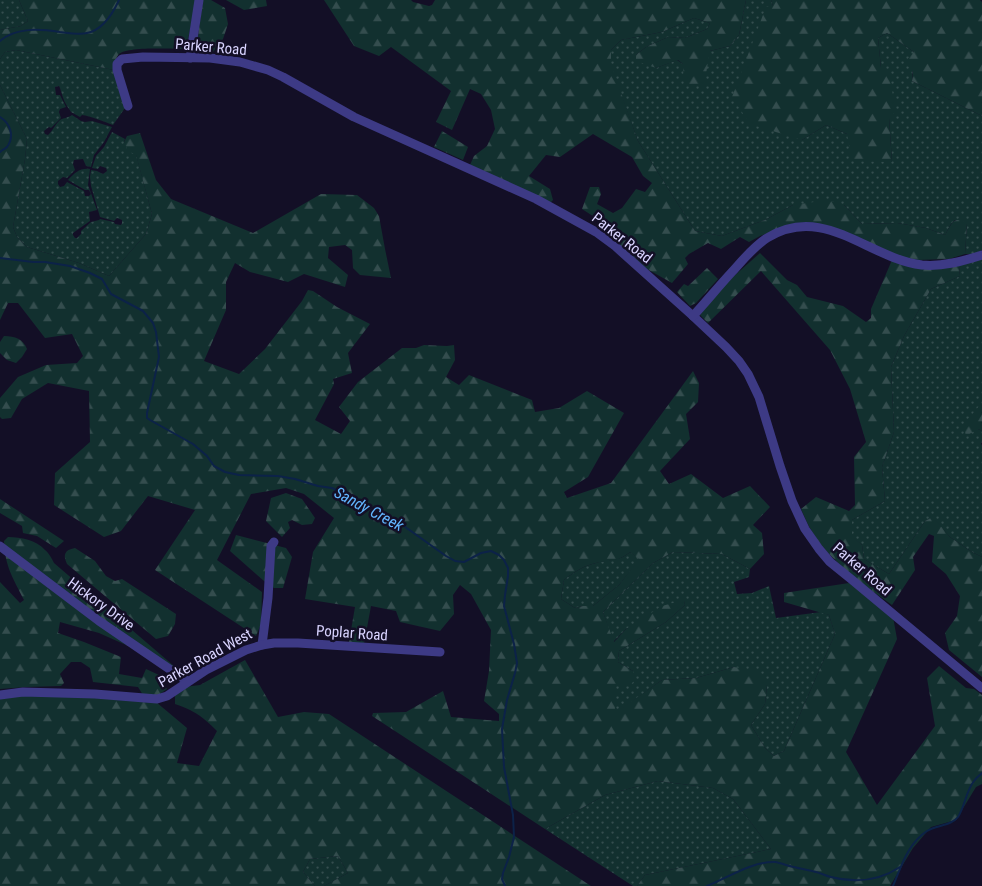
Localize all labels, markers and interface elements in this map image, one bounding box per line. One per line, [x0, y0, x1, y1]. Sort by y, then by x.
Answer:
street label: Parker Road [174, 35, 248, 59]
street label: Parker Road [588, 209, 656, 267]
water label: Sandy Creek [331, 483, 408, 536]
street label: Parker Road [829, 539, 895, 599]
street label: Hickory Drive [64, 574, 138, 634]
street label: Poplar Road [316, 622, 388, 644]
street label: Parker Road West [155, 625, 255, 691]

